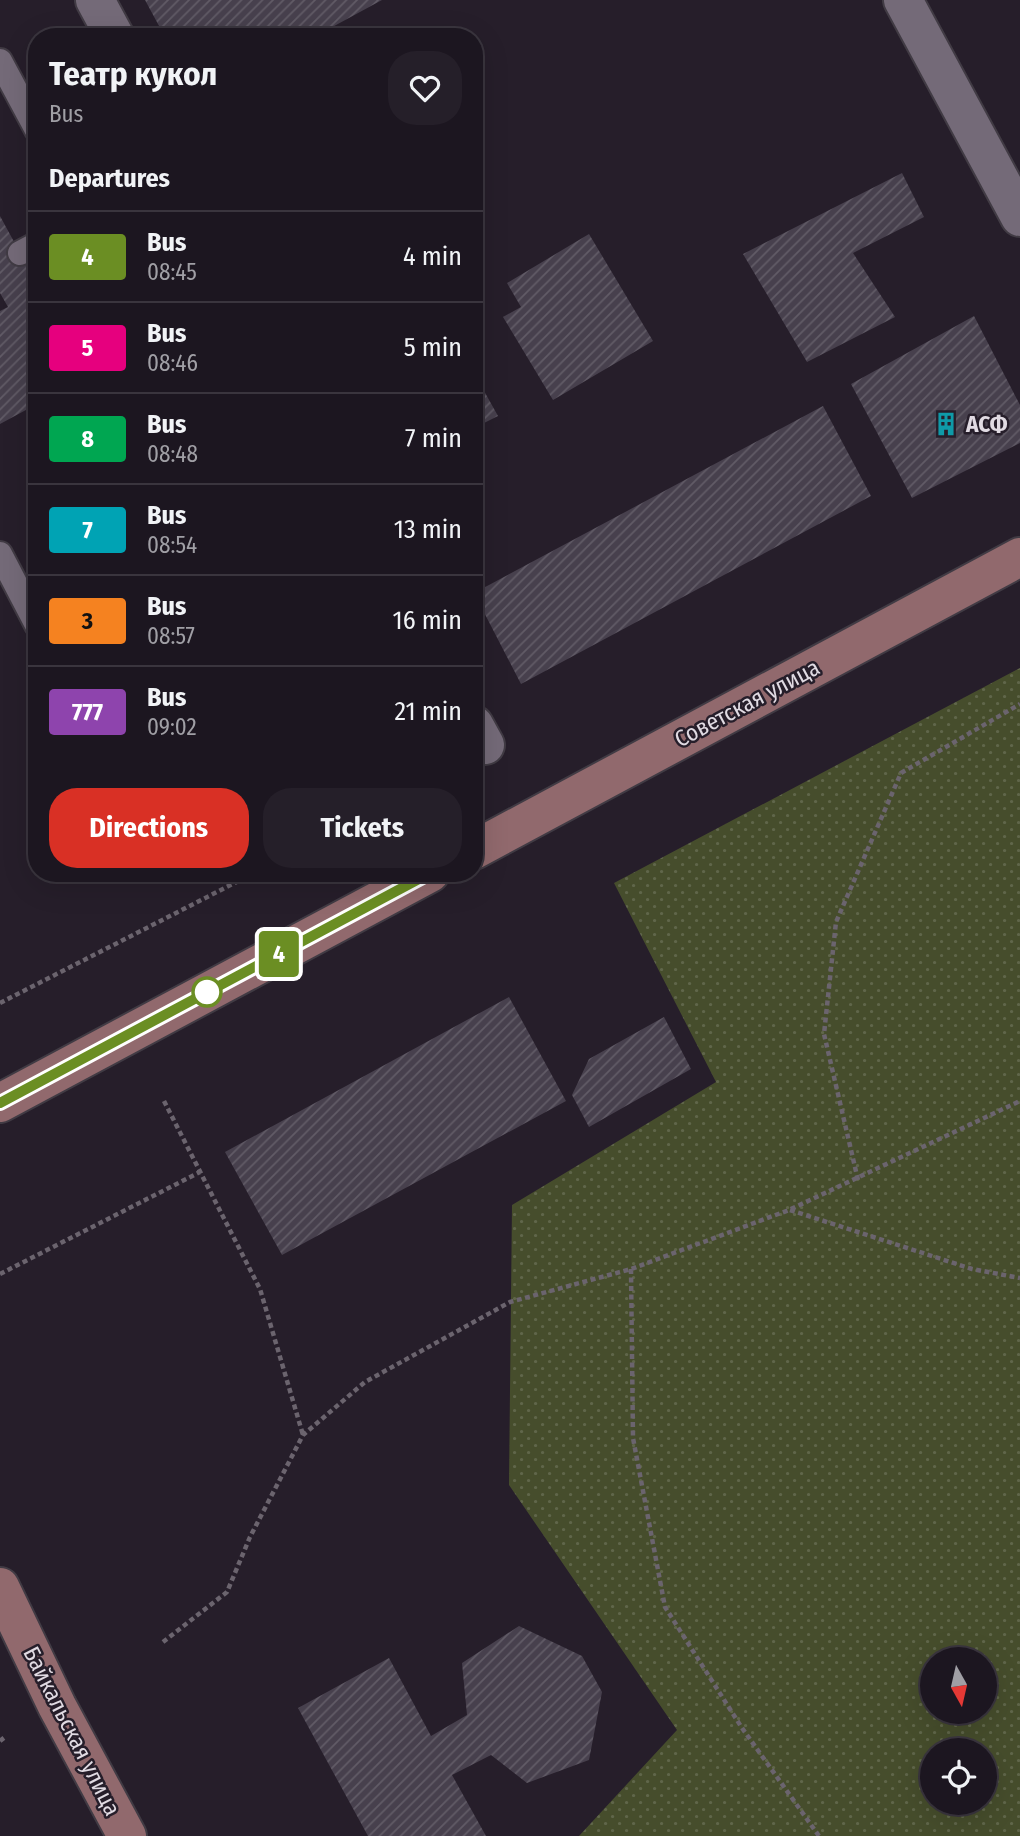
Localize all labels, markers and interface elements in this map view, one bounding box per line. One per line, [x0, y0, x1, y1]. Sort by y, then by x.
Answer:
button: heart [388, 51, 462, 125]
text: Театр кукол [49, 54, 217, 94]
text: Bus [49, 100, 83, 128]
text: Departures [49, 163, 170, 194]
text: Bus [147, 227, 186, 258]
text: 4 min [403, 241, 462, 272]
text: 4 [81, 243, 94, 271]
text: 08:45 [147, 258, 197, 286]
text: Bus [147, 318, 186, 349]
text: 5 min [404, 332, 462, 363]
text: 5 [82, 334, 93, 362]
text: 08:46 [147, 349, 198, 377]
text: Bus [147, 409, 186, 440]
building icon: АСФ [932, 410, 960, 438]
place label: АСФ [965, 410, 1008, 438]
text: 7 min [405, 423, 462, 454]
text: 8 [81, 425, 94, 453]
text: 08:48 [147, 440, 198, 468]
text: Bus [147, 500, 186, 531]
text: 13 min [394, 514, 462, 545]
text: 7 [82, 516, 93, 544]
text: 08:54 [147, 531, 197, 559]
text: Bus [147, 591, 186, 622]
text: 16 min [393, 605, 462, 636]
text: 3 [82, 607, 93, 635]
text: 08:57 [147, 622, 195, 650]
street label: Советская улица [670, 653, 824, 753]
text: Bus [147, 682, 186, 713]
text: 21 min [395, 696, 462, 727]
text: 777 [72, 698, 103, 726]
text: 09:02 [147, 713, 197, 741]
button: Directions [49, 788, 249, 868]
button: Tickets [263, 788, 462, 868]
line badge: 4 [256, 931, 302, 977]
text: 4 [273, 940, 285, 968]
unlabelled marker [192, 977, 222, 1007]
street label: Байкальская улица [17, 1642, 127, 1820]
north arrow [920, 1647, 998, 1724]
map controls [920, 1647, 997, 1815]
button: locate [920, 1738, 997, 1815]

